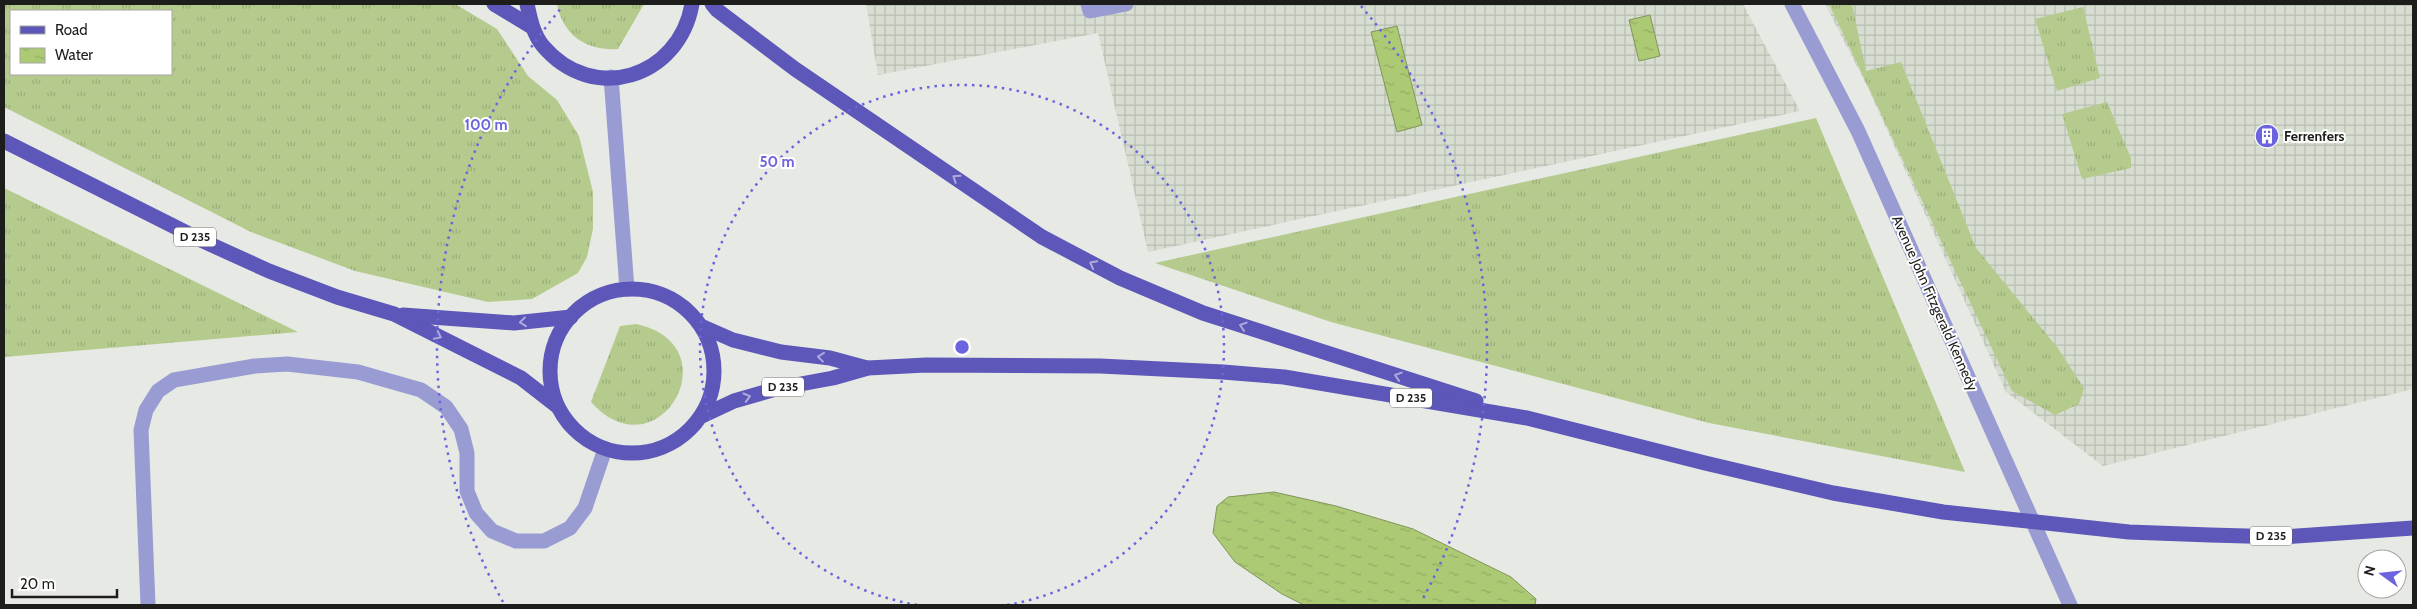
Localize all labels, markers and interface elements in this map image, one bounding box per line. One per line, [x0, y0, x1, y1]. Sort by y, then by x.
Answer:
legend [10, 10, 172, 75]
text: Road [55, 21, 88, 39]
text: Water [55, 46, 93, 64]
text: 100 m [464, 116, 508, 134]
building icon: Ferrenfers [2254, 123, 2280, 149]
place label: Ferrenfers [2284, 127, 2345, 145]
text: 50 m [759, 153, 795, 171]
one-way arrow [952, 175, 961, 184]
street label: Avenue John Fitzgerald Kennedy [1888, 212, 1982, 394]
road number: D 235 [174, 228, 216, 246]
one-way arrow [1090, 260, 1099, 270]
one-way arrow [519, 316, 527, 327]
one-way arrow [1239, 322, 1248, 332]
one-way arrow [433, 330, 442, 340]
centre of rings [953, 338, 971, 356]
one-way arrow [816, 352, 824, 363]
one-way arrow [1394, 372, 1402, 382]
road number: D 235 [762, 378, 804, 397]
road number: D 235 [1390, 388, 1432, 408]
one-way arrow [742, 393, 750, 403]
road number: D 235 [2250, 526, 2292, 546]
north arrow [2357, 549, 2407, 599]
text: N [2359, 564, 2379, 578]
scale bar [12, 566, 118, 598]
text: 20 m [20, 575, 55, 593]

